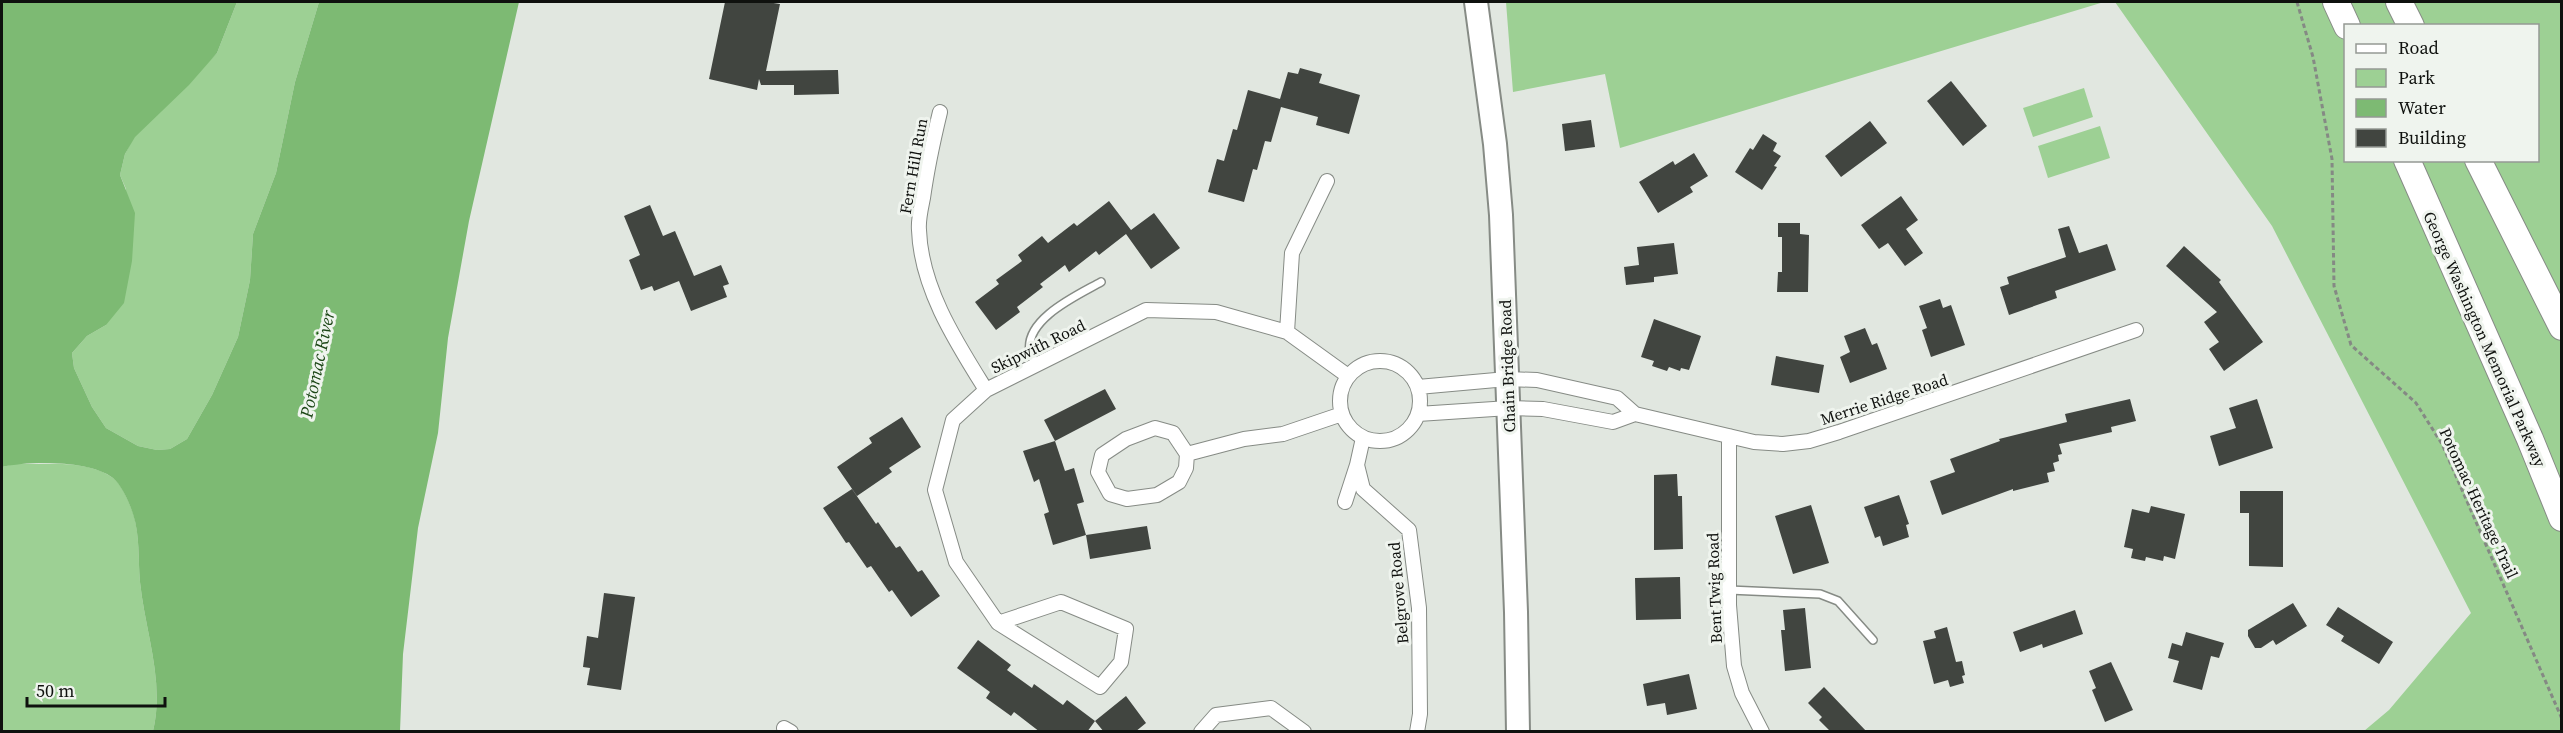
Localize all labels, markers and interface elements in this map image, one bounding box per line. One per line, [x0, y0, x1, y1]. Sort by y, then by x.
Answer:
legend [2344, 24, 2539, 162]
text: Road [2398, 35, 2439, 60]
text: Park [2398, 65, 2435, 90]
text: Water [2398, 95, 2446, 120]
street label: Fern Hill Run [894, 116, 932, 216]
text: Building [2398, 125, 2466, 150]
street label: George Washington Memorial Parkway [2418, 208, 2552, 471]
street label: Chain Bridge Road [1494, 299, 1520, 433]
water label: Potomac River [293, 307, 341, 421]
street label: Skipwith Road [987, 314, 1089, 378]
street label: Merrie Ridge Road [1817, 368, 1951, 430]
street label: Potomac Heritage Trail [2434, 424, 2524, 582]
street label: Bent Twig Road [1701, 532, 1727, 644]
street label: Belgrove Road [1383, 541, 1413, 645]
scale bar [27, 670, 165, 708]
text: 50 m [36, 678, 74, 703]

